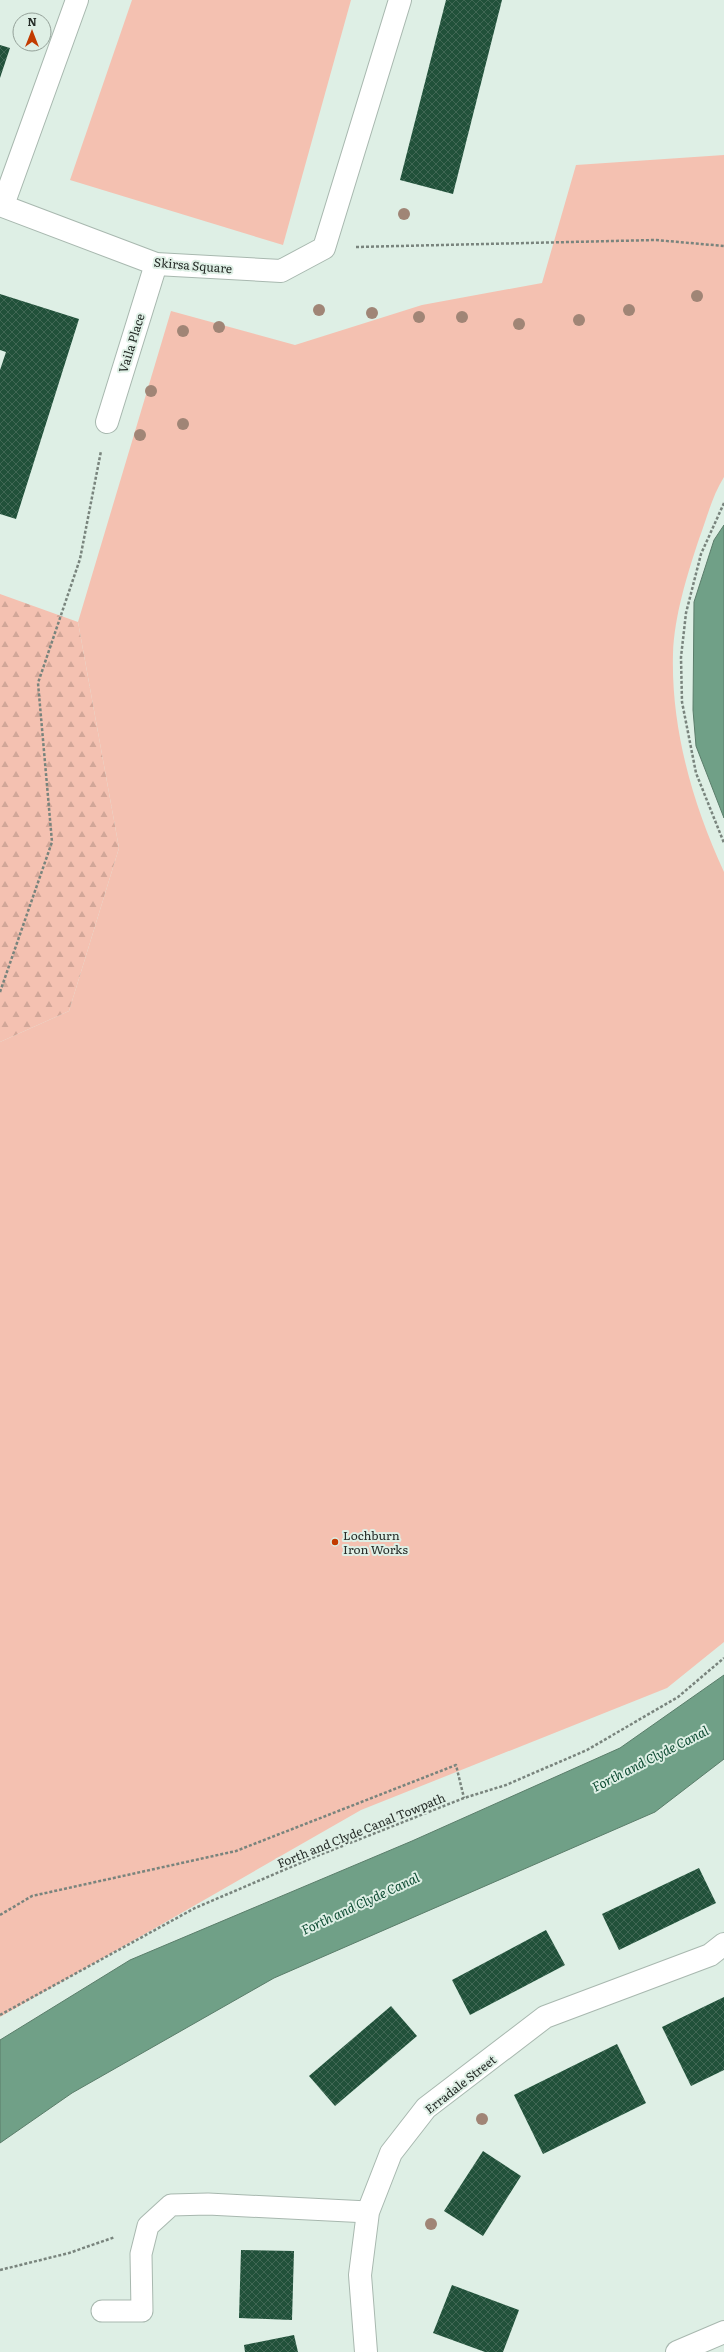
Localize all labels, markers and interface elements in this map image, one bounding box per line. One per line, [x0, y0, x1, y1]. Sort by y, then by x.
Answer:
north arrow [12, 12, 52, 52]
text: N [27, 13, 37, 29]
street label: Skirsa Square [153, 253, 233, 277]
street label: Vaila Place [113, 311, 149, 375]
place label: Lochburn Iron Works [343, 1526, 408, 1558]
marker: Lochburn Iron Works [330, 1537, 340, 1547]
water label: Forth and Clyde Canal [589, 1720, 712, 1796]
street label: Forth and Clyde Canal Towpath [274, 1788, 448, 1872]
water label: Forth and Clyde Canal [298, 1867, 422, 1939]
street label: Erradale Street [421, 2050, 500, 2118]

